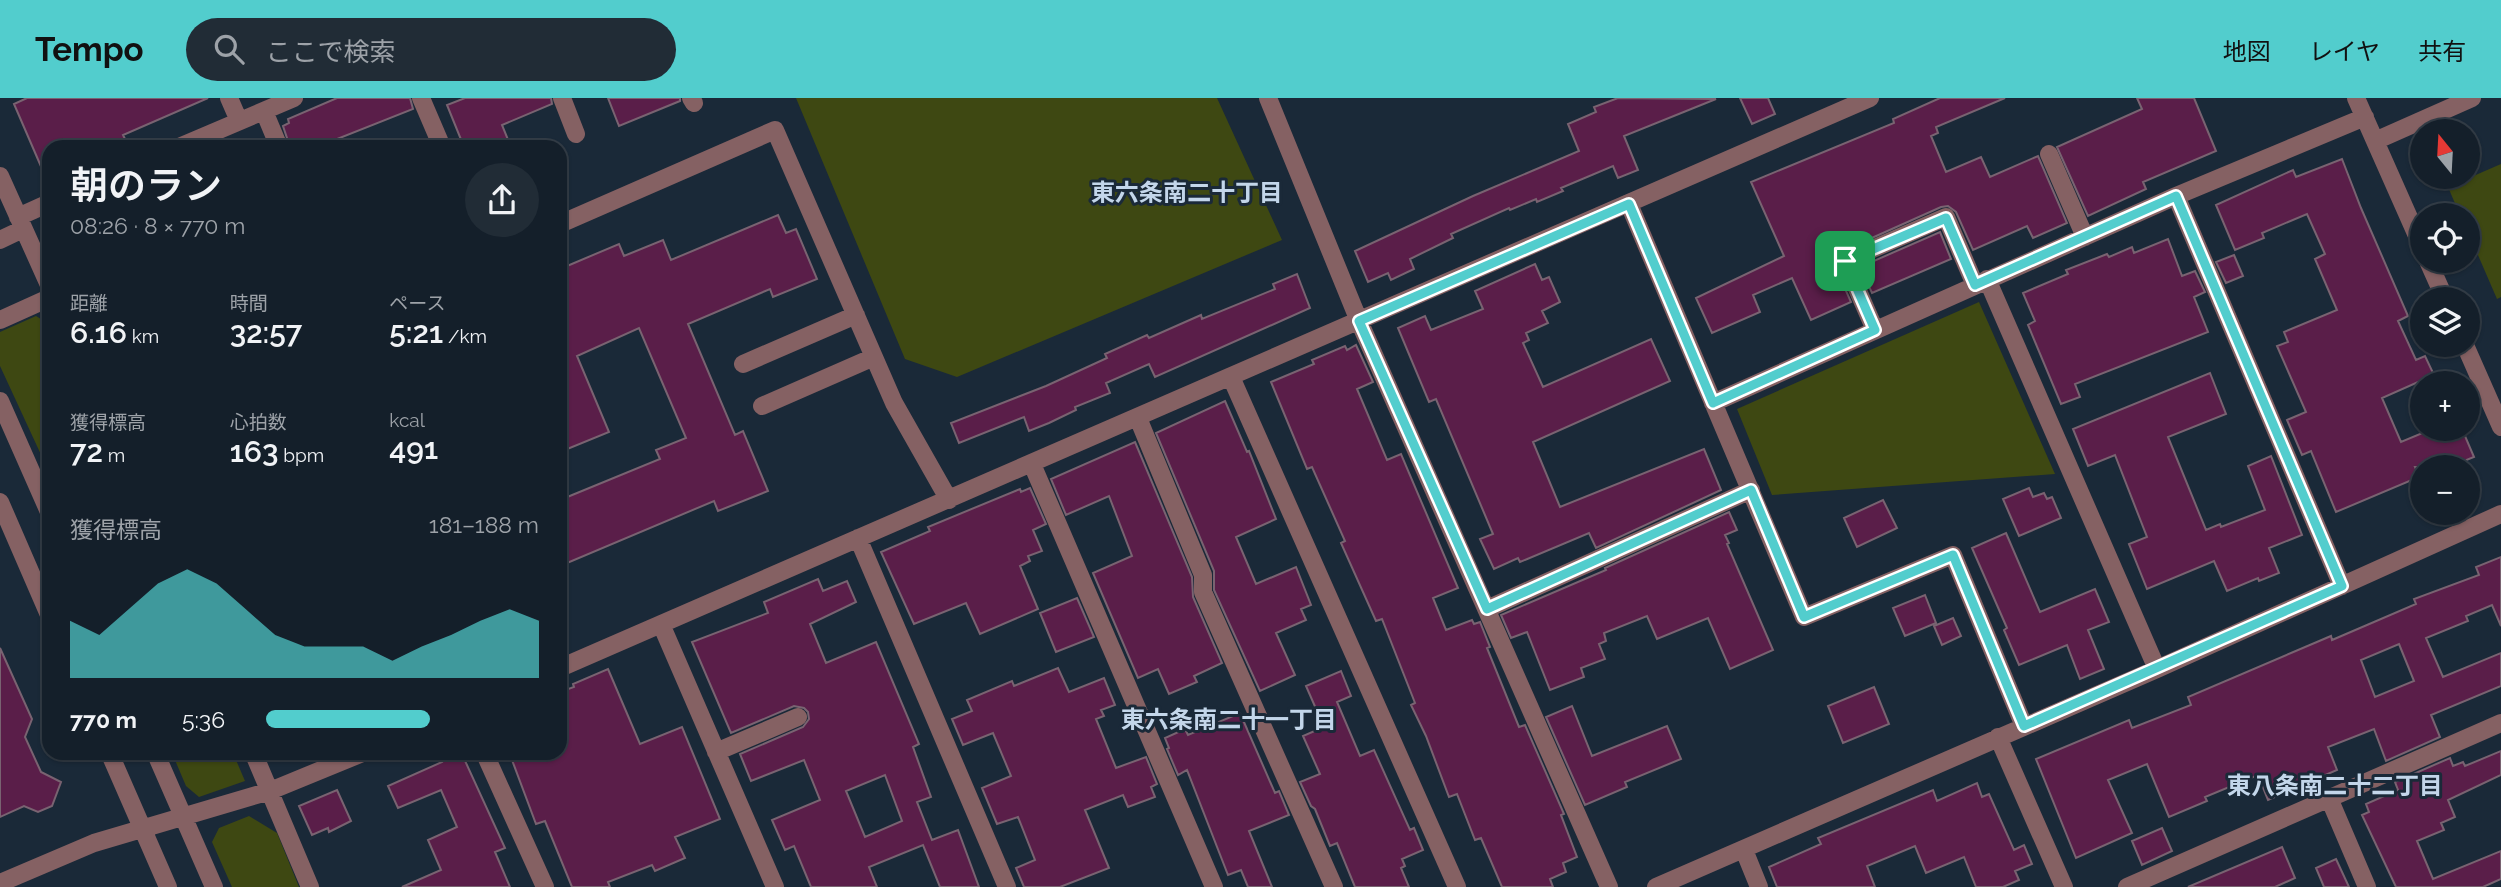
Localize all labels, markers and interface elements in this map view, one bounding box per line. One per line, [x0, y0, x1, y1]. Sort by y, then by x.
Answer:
search box [186, 18, 676, 81]
text: Tempo [35, 30, 144, 69]
icon: search [210, 30, 248, 68]
text: ここで検索 [266, 37, 396, 67]
text: 地図 [2223, 37, 2271, 66]
text: レイヤ [2309, 37, 2380, 66]
text: 共有 [2418, 37, 2466, 66]
north arrow [2410, 119, 2480, 189]
map controls [2410, 119, 2480, 525]
text: 朝のラン [70, 163, 222, 208]
button: share [465, 163, 539, 237]
district label: 東六条南二十丁目 [1091, 178, 1283, 207]
button: locate [2410, 203, 2480, 273]
text: 08:26 · 8 × 770 m [70, 212, 245, 239]
pin [1815, 231, 1875, 291]
icon: arrive [1826, 242, 1864, 280]
button: layers [2410, 287, 2480, 357]
text: 距離 [70, 292, 108, 314]
text: 時間 [230, 292, 268, 314]
text: ペース [389, 292, 445, 314]
text: 6.16 [70, 315, 127, 350]
text: 32:57 [230, 315, 302, 350]
text: 5:21 [389, 315, 443, 350]
text: km [127, 325, 159, 347]
text: /km [443, 325, 487, 347]
button: + [2410, 371, 2480, 441]
text: kcal [389, 409, 425, 431]
text: 獲得標高 [70, 411, 146, 433]
text: 心拍数 [230, 411, 287, 433]
text: 491 [389, 431, 438, 466]
text: 72 [70, 434, 103, 469]
text: 163 [230, 434, 278, 469]
text: m [103, 444, 125, 466]
text: bpm [278, 444, 324, 466]
button: − [2410, 455, 2480, 525]
text: 181–188 m [429, 511, 539, 538]
text: 獲得標高 [70, 516, 162, 543]
district label: 東六条南二十一丁目 [1121, 705, 1337, 734]
text: 770 m [70, 706, 137, 733]
text: 5:36 [182, 706, 225, 733]
district label: 東八条南二十二丁目 [2227, 771, 2443, 800]

